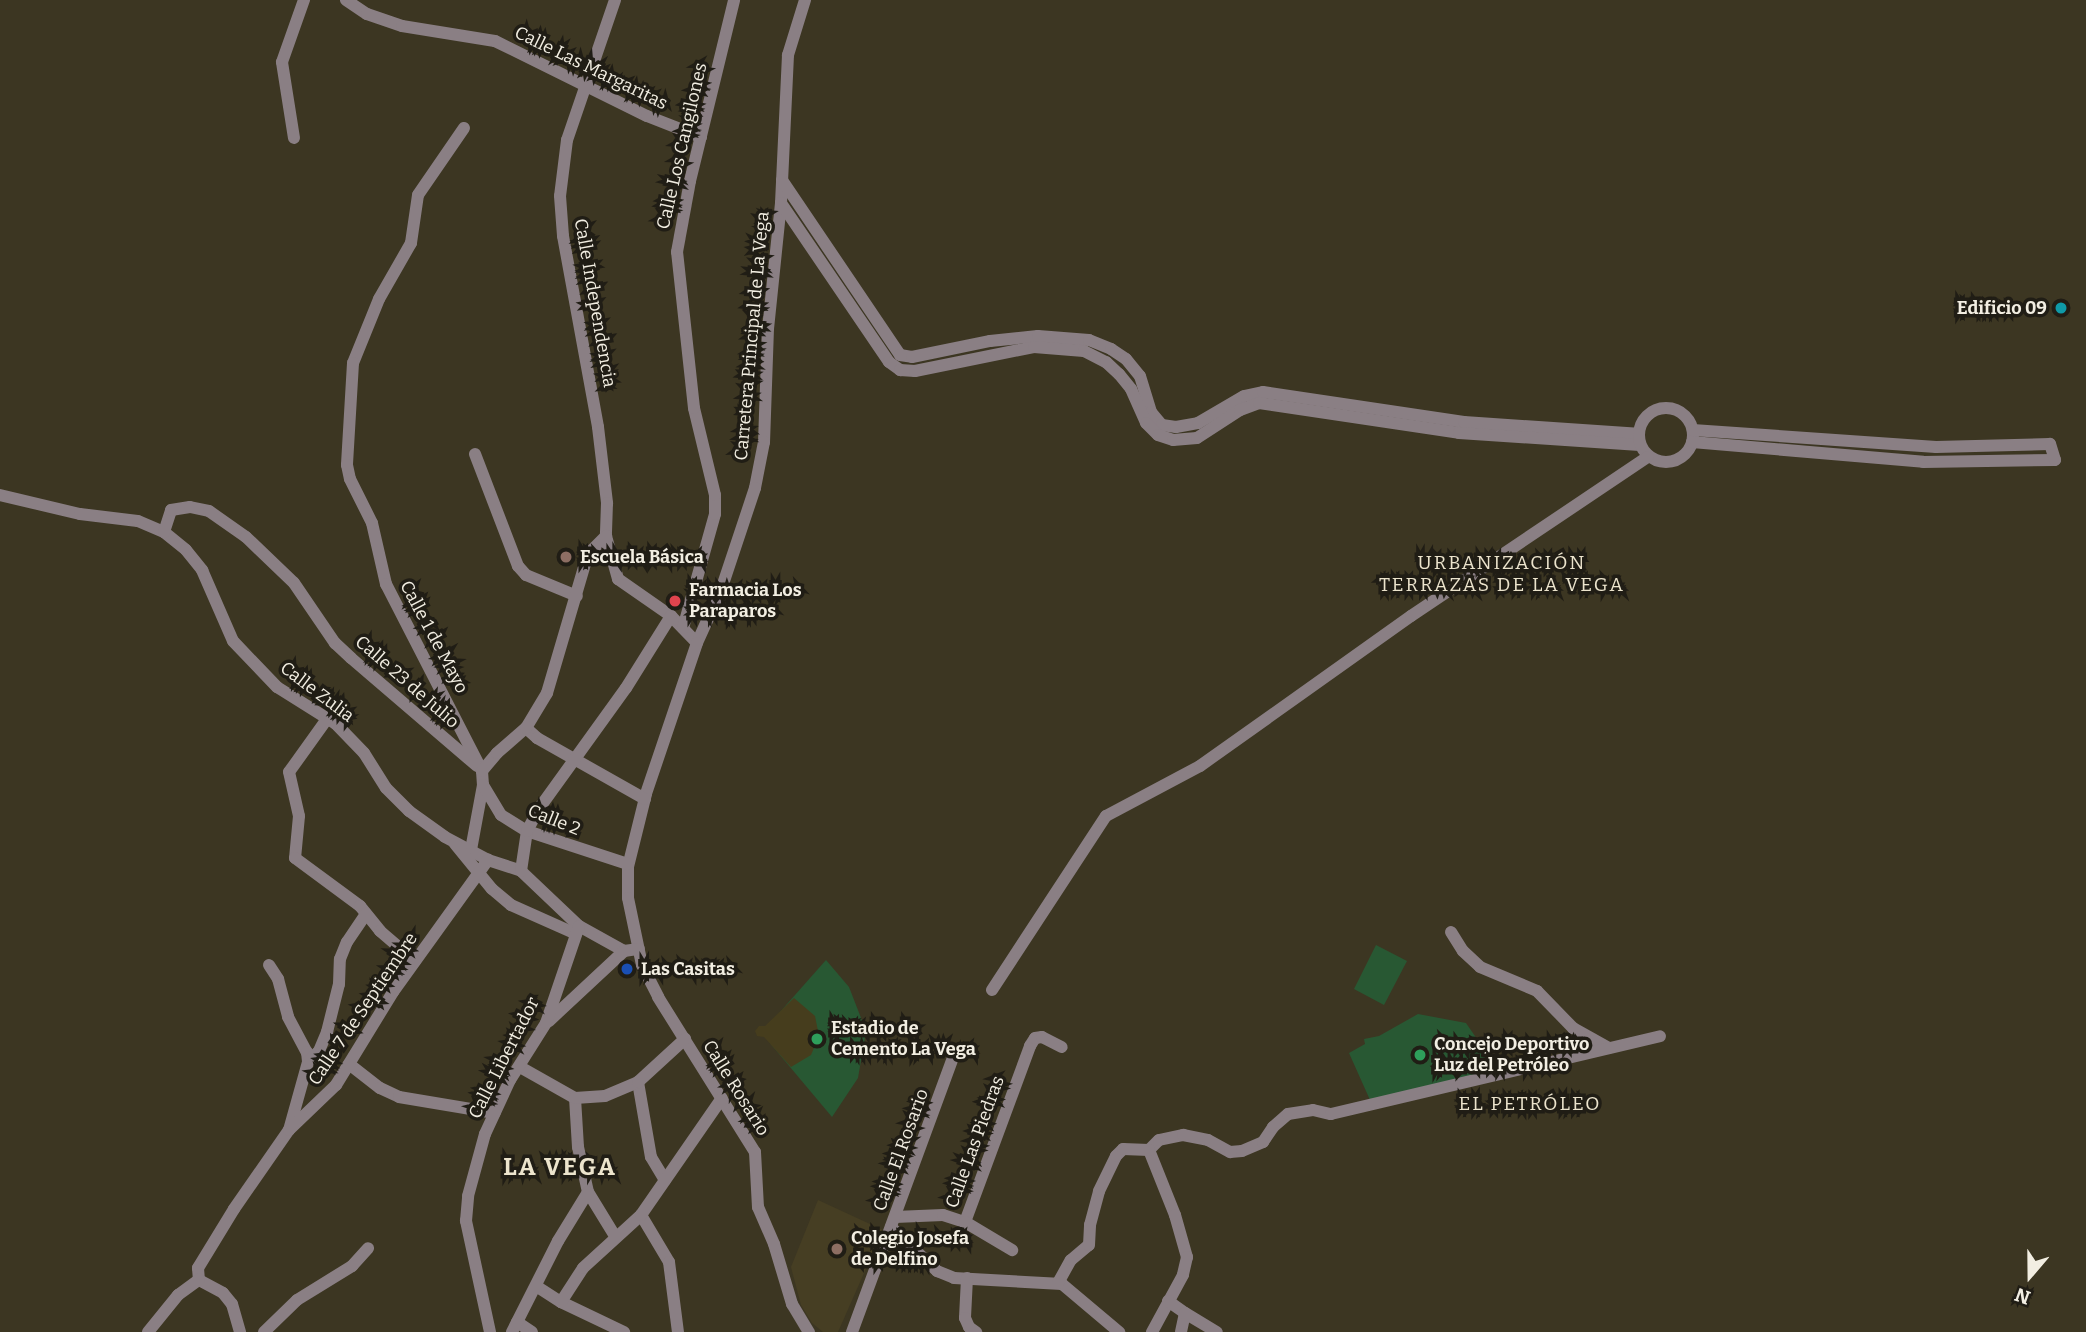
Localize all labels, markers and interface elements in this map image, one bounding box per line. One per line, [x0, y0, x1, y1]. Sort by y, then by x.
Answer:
street label: Calle Las Margaritas [511, 22, 671, 114]
street label: Calle Los Cangilones [652, 61, 712, 231]
street label: Carretera Principal de La Vega [730, 211, 774, 461]
street label: Calle Independencia [570, 217, 620, 389]
place label: Edificio 09 [1957, 297, 2047, 319]
marker: Edificio 09 [2053, 300, 2069, 316]
place label: Escuela Básica [580, 546, 704, 568]
marker: Escuela Básica [558, 549, 574, 565]
district label: URBANIZACIÓN TERRAZAS DE LA VEGA [1381, 552, 1623, 596]
street label: Calle 1 de Mayo [395, 577, 473, 697]
place label: Farmacia Los Paraparos [689, 580, 802, 622]
marker: Farmacia Los Paraparos [667, 593, 683, 609]
street label: Calle 23 de Julio [351, 631, 463, 733]
street label: Calle Zulia [276, 657, 358, 727]
street label: Calle 2 [525, 800, 583, 840]
street label: Calle 7 de Septiembre [304, 929, 422, 1089]
place label: Las Casitas [641, 958, 735, 980]
marker: Las Casitas [619, 961, 635, 977]
street label: Calle Libertador [464, 994, 544, 1122]
place label: Estadio de Cemento La Vega [831, 1018, 976, 1060]
marker: Estadio de Cemento La Vega [809, 1031, 825, 1047]
place label: Concejo Deportivo Luz del Petróleo [1434, 1034, 1589, 1076]
street label: Calle Rosario [698, 1036, 774, 1140]
marker: Concejo Deportivo Luz del Petróleo [1412, 1047, 1428, 1063]
street label: Calle Las Piedras [941, 1073, 1009, 1211]
street label: Calle El Rosario [869, 1086, 933, 1214]
district label: EL PETRÓLEO [1460, 1093, 1600, 1115]
district label: LA VEGA [504, 1154, 616, 1182]
place label: Colegio Josefa de Delfino [851, 1228, 969, 1270]
marker: Colegio Josefa de Delfino [829, 1241, 845, 1257]
north arrow [1995, 1241, 2065, 1311]
text: N [2012, 1283, 2033, 1310]

